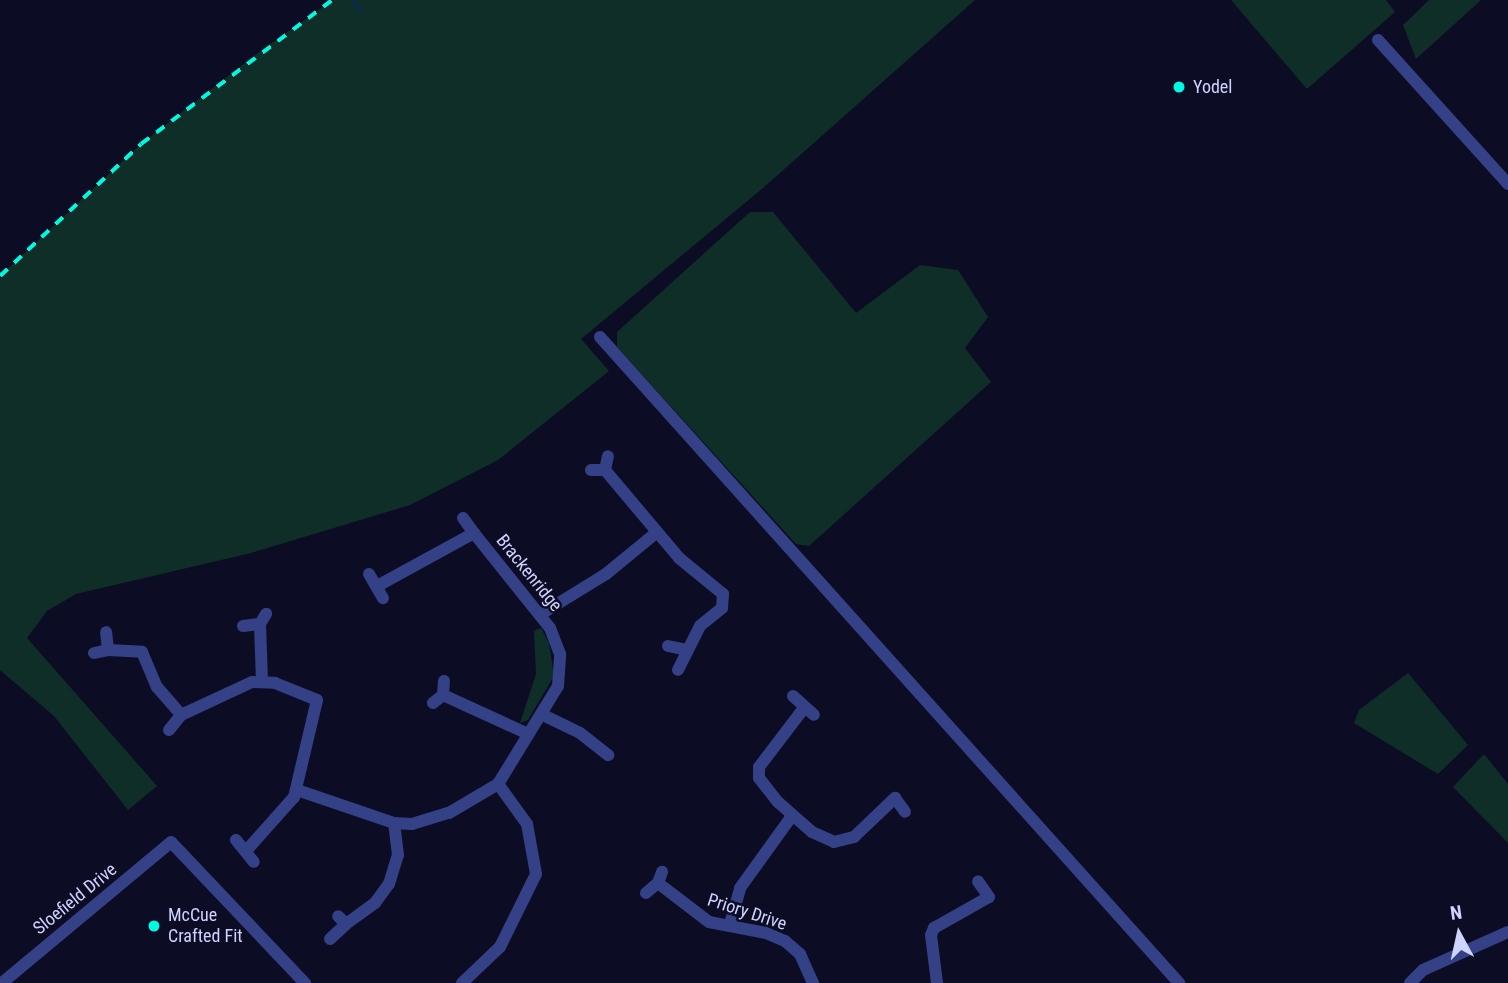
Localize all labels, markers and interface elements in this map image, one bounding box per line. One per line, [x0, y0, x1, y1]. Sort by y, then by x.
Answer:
place label: Yodel [1193, 76, 1232, 98]
marker: Yodel [1171, 79, 1187, 95]
street label: Brackenridge [491, 530, 567, 616]
street label: Sloefield Drive [29, 859, 121, 939]
street label: Priory Drive [705, 889, 789, 935]
north arrow [1424, 899, 1494, 969]
text: N [1449, 901, 1463, 925]
place label: McCue Crafted Fit [168, 905, 243, 948]
marker: McCue Crafted Fit [146, 918, 162, 934]

